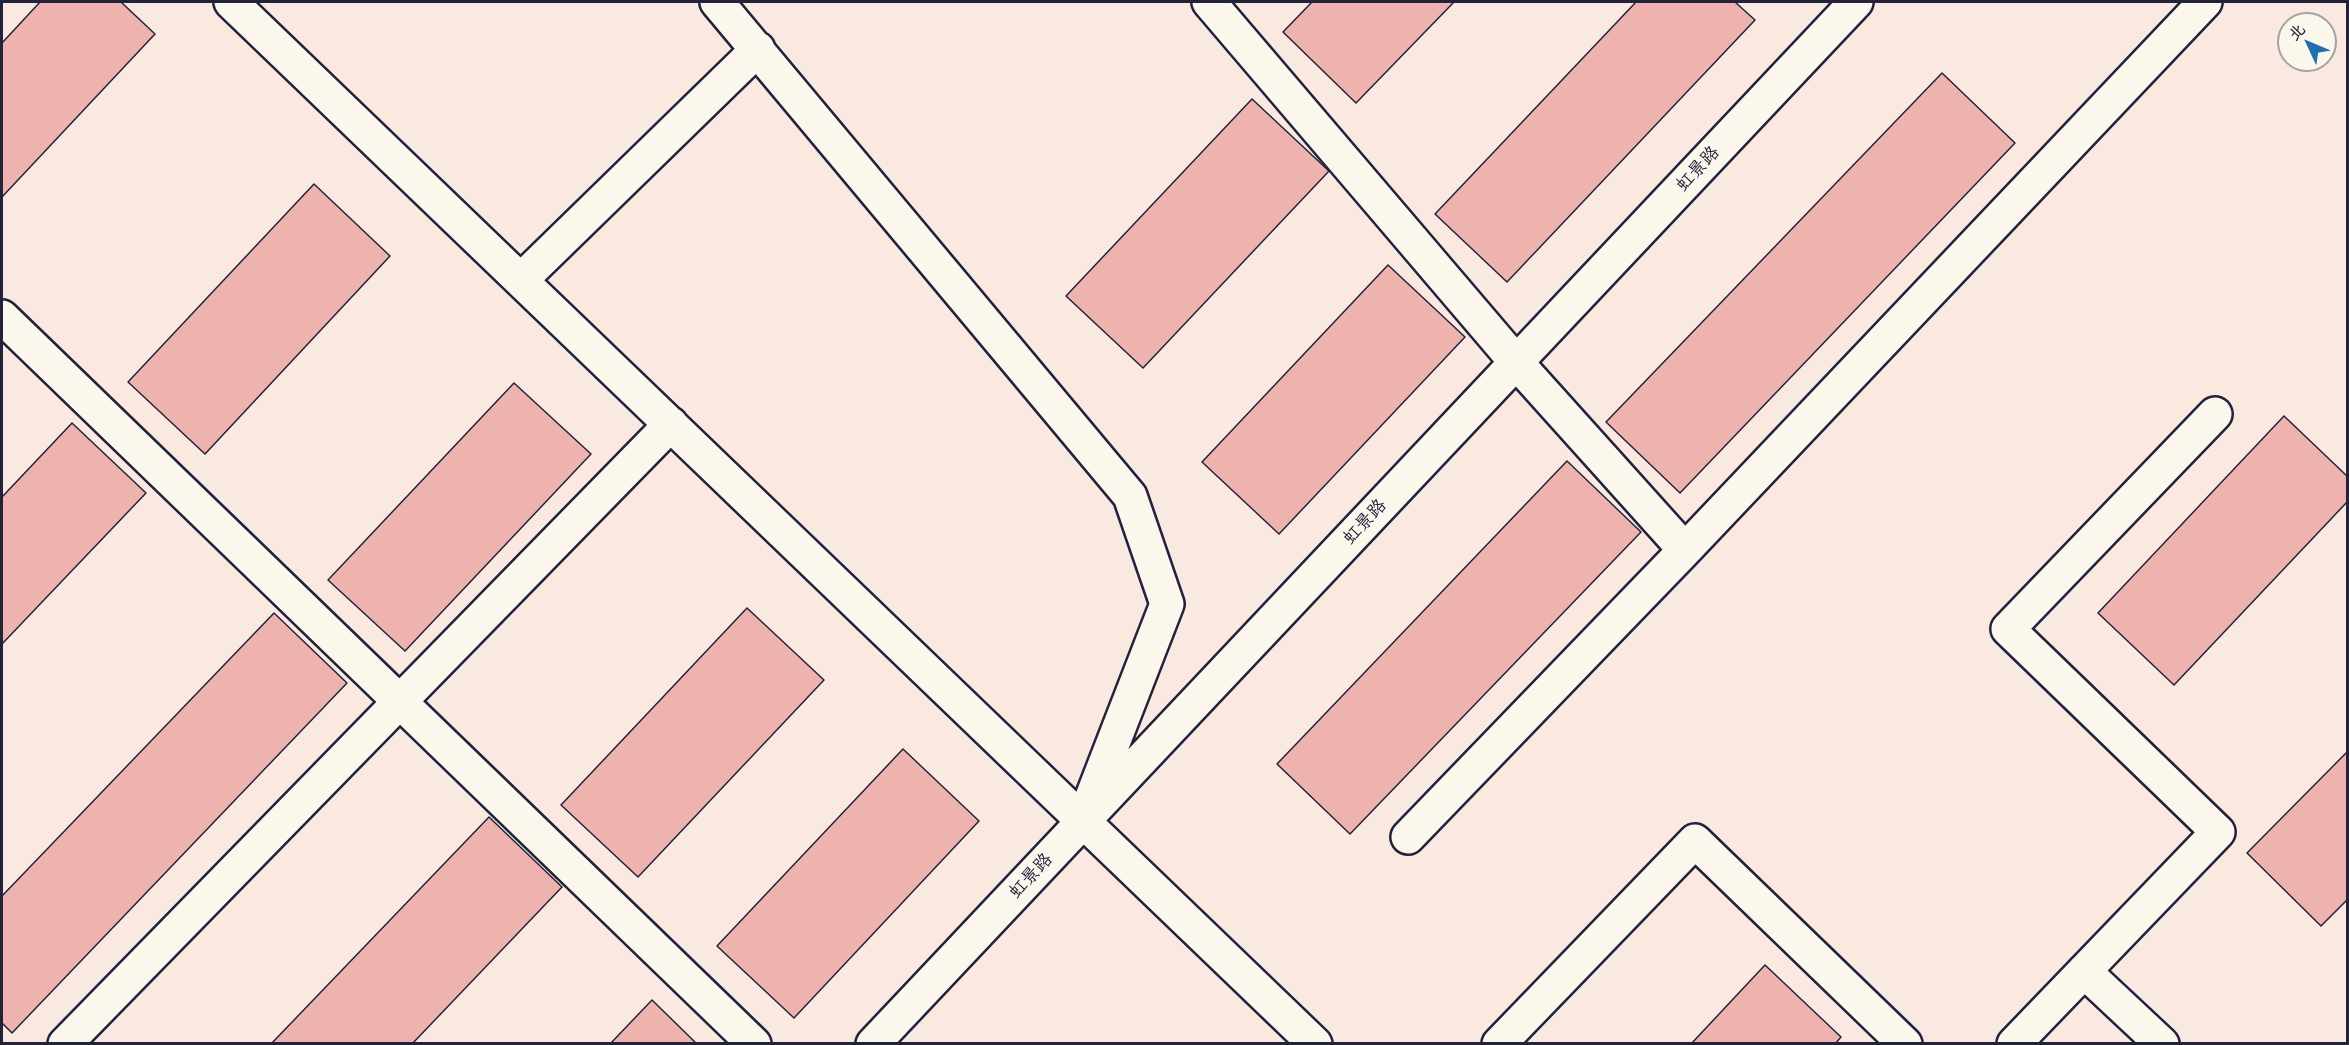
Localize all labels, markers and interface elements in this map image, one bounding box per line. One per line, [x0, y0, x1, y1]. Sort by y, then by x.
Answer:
north arrow [2277, 12, 2337, 72]
text: 北 [2281, 17, 2310, 45]
street label: 虹景路 [1672, 142, 1724, 196]
street label: 虹景路 [1339, 495, 1391, 549]
street label: 虹景路 [1005, 849, 1057, 903]

